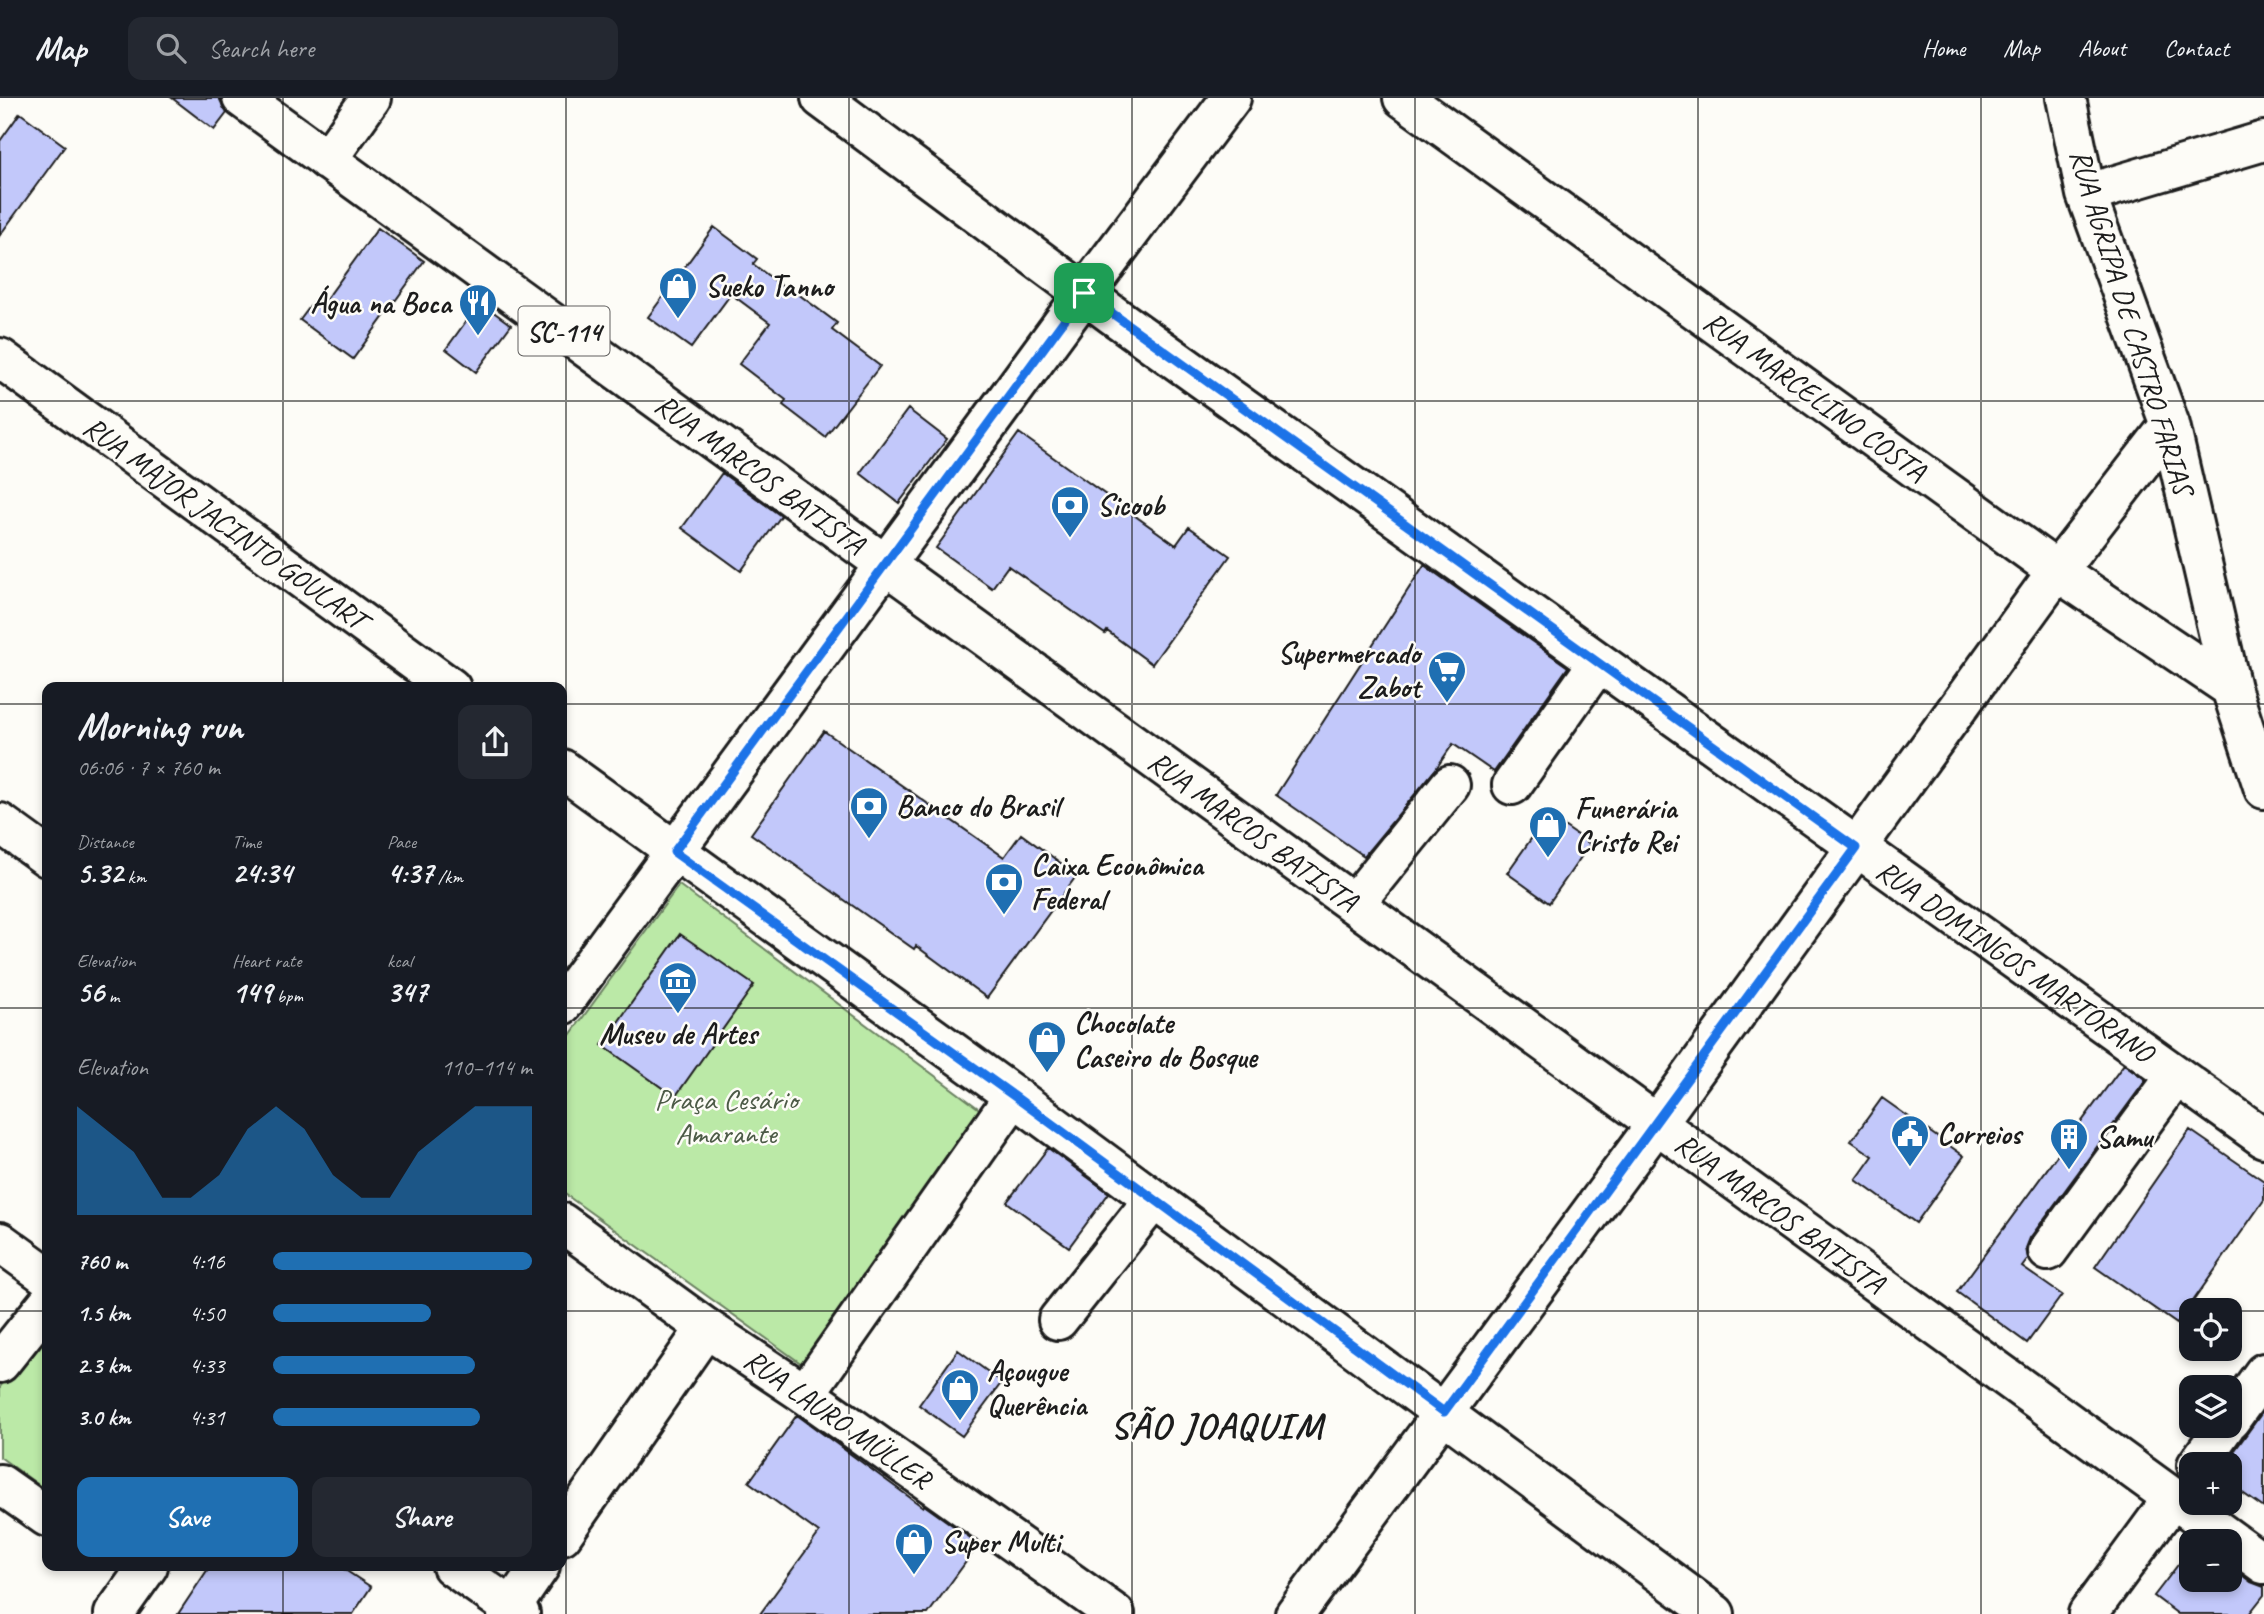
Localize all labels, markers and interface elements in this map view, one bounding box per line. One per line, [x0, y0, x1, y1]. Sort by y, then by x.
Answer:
search box [128, 17, 618, 80]
text: Map [35, 27, 86, 69]
icon: search [152, 29, 190, 67]
text: Search here [208, 32, 314, 65]
text: Home [1922, 33, 1965, 63]
text: Map [2003, 33, 2040, 63]
text: About [2078, 33, 2126, 63]
text: Contact [2164, 33, 2229, 63]
street label: RUA AGRIPA DE CASTRO FARIAS [2061, 145, 2204, 504]
pin [1054, 263, 1114, 323]
shop icon: Sueko Tanno [657, 265, 699, 320]
place label: Sueko Tanno [705, 267, 836, 305]
icon: arrive [1065, 274, 1103, 312]
restaurant icon: Água na Boca [457, 282, 499, 337]
place label: Água na Boca [310, 284, 454, 322]
street label: RUA MARCELINO COSTA [1696, 302, 1935, 490]
road number: SC-114 [518, 306, 610, 356]
street label: RUA MARCOS BATISTA [648, 385, 874, 564]
street label: RUA MAJOR JACINTO GOULART [76, 408, 380, 643]
bank icon: Sicoob [1049, 484, 1091, 539]
place label: Sicoob [1097, 486, 1166, 524]
place label: Supermercado Zabot [1278, 634, 1423, 706]
supermarket icon: Supermercado Zabot [1426, 649, 1468, 704]
text: Morning run [77, 703, 243, 750]
button: share [458, 705, 532, 779]
street label: RUA MARCOS BATISTA [1141, 742, 1367, 921]
text: 06:06 · 7 × 760 m [77, 753, 220, 782]
bank icon: Banco do Brasil [848, 785, 890, 840]
place label: Banco do Brasil [896, 787, 1065, 825]
place label: Funerária Cristo Rei [1575, 789, 1681, 861]
shop icon: Funerária Cristo Rei [1527, 804, 1569, 859]
text: Distance [77, 830, 134, 854]
text: Time [232, 830, 261, 854]
text: Pace [387, 830, 416, 854]
place label: Caixa Econômica Federal [1031, 846, 1205, 918]
street label: RUA DOMINGOS MARTORANO [1869, 851, 2163, 1073]
text: 5.32 [77, 854, 123, 892]
text: 24:34 [232, 854, 292, 892]
text: 4:37 [387, 854, 433, 892]
bank icon: Caixa Econômica Federal [983, 861, 1025, 916]
text: km [123, 865, 146, 889]
text: /km [433, 865, 463, 889]
text: Elevation [77, 949, 135, 973]
text: Heart rate [232, 949, 301, 973]
text: kcal [387, 949, 412, 973]
museum icon: Museu de Artes [657, 960, 699, 1015]
text: 56 [77, 973, 104, 1011]
text: 149 [232, 973, 272, 1011]
text: 347 [387, 973, 427, 1011]
text: m [104, 984, 119, 1008]
text: bpm [272, 984, 303, 1008]
place label: Chocolate Caseiro do Bosque [1074, 1004, 1259, 1076]
place label: Museu de Artes [599, 1015, 760, 1053]
shop icon: Chocolate Caseiro do Bosque [1026, 1019, 1068, 1074]
text: Elevation [77, 1053, 148, 1082]
text: 110–114 m [441, 1053, 532, 1082]
park label: Praça Cesário Amarante [654, 1080, 801, 1152]
public building icon: Correios [1889, 1113, 1931, 1168]
place label: Correios [1937, 1115, 2025, 1153]
building icon: Samu [2048, 1116, 2090, 1171]
place label: Samu [2096, 1118, 2155, 1156]
street label: RUA MARCOS BATISTA [1668, 1124, 1894, 1303]
text: 760 m [77, 1247, 127, 1276]
text: 4:16 [189, 1247, 225, 1276]
map controls [2179, 1298, 2242, 1592]
button: locate [2179, 1298, 2242, 1361]
text: 1.5 km [77, 1299, 130, 1328]
text: 4:50 [189, 1299, 225, 1328]
street label: RUA LAURO MÜLLER [737, 1340, 941, 1499]
text: 2.3 km [77, 1351, 131, 1380]
text: 4:33 [189, 1351, 225, 1380]
place label: Açougue Querência [987, 1352, 1089, 1424]
shop icon: Açougue Querência [939, 1367, 981, 1422]
button: layers [2179, 1375, 2242, 1438]
district label: SÃO JOAQUIM [1110, 1402, 1327, 1449]
text: 3.0 km [77, 1403, 131, 1432]
text: 4:31 [189, 1403, 225, 1432]
button: + [2179, 1452, 2242, 1515]
button: Save [77, 1477, 298, 1557]
button: Share [312, 1477, 532, 1557]
shop icon: Super Multi [893, 1521, 935, 1576]
place label: Super Multi [941, 1523, 1064, 1561]
button: − [2179, 1529, 2242, 1592]

